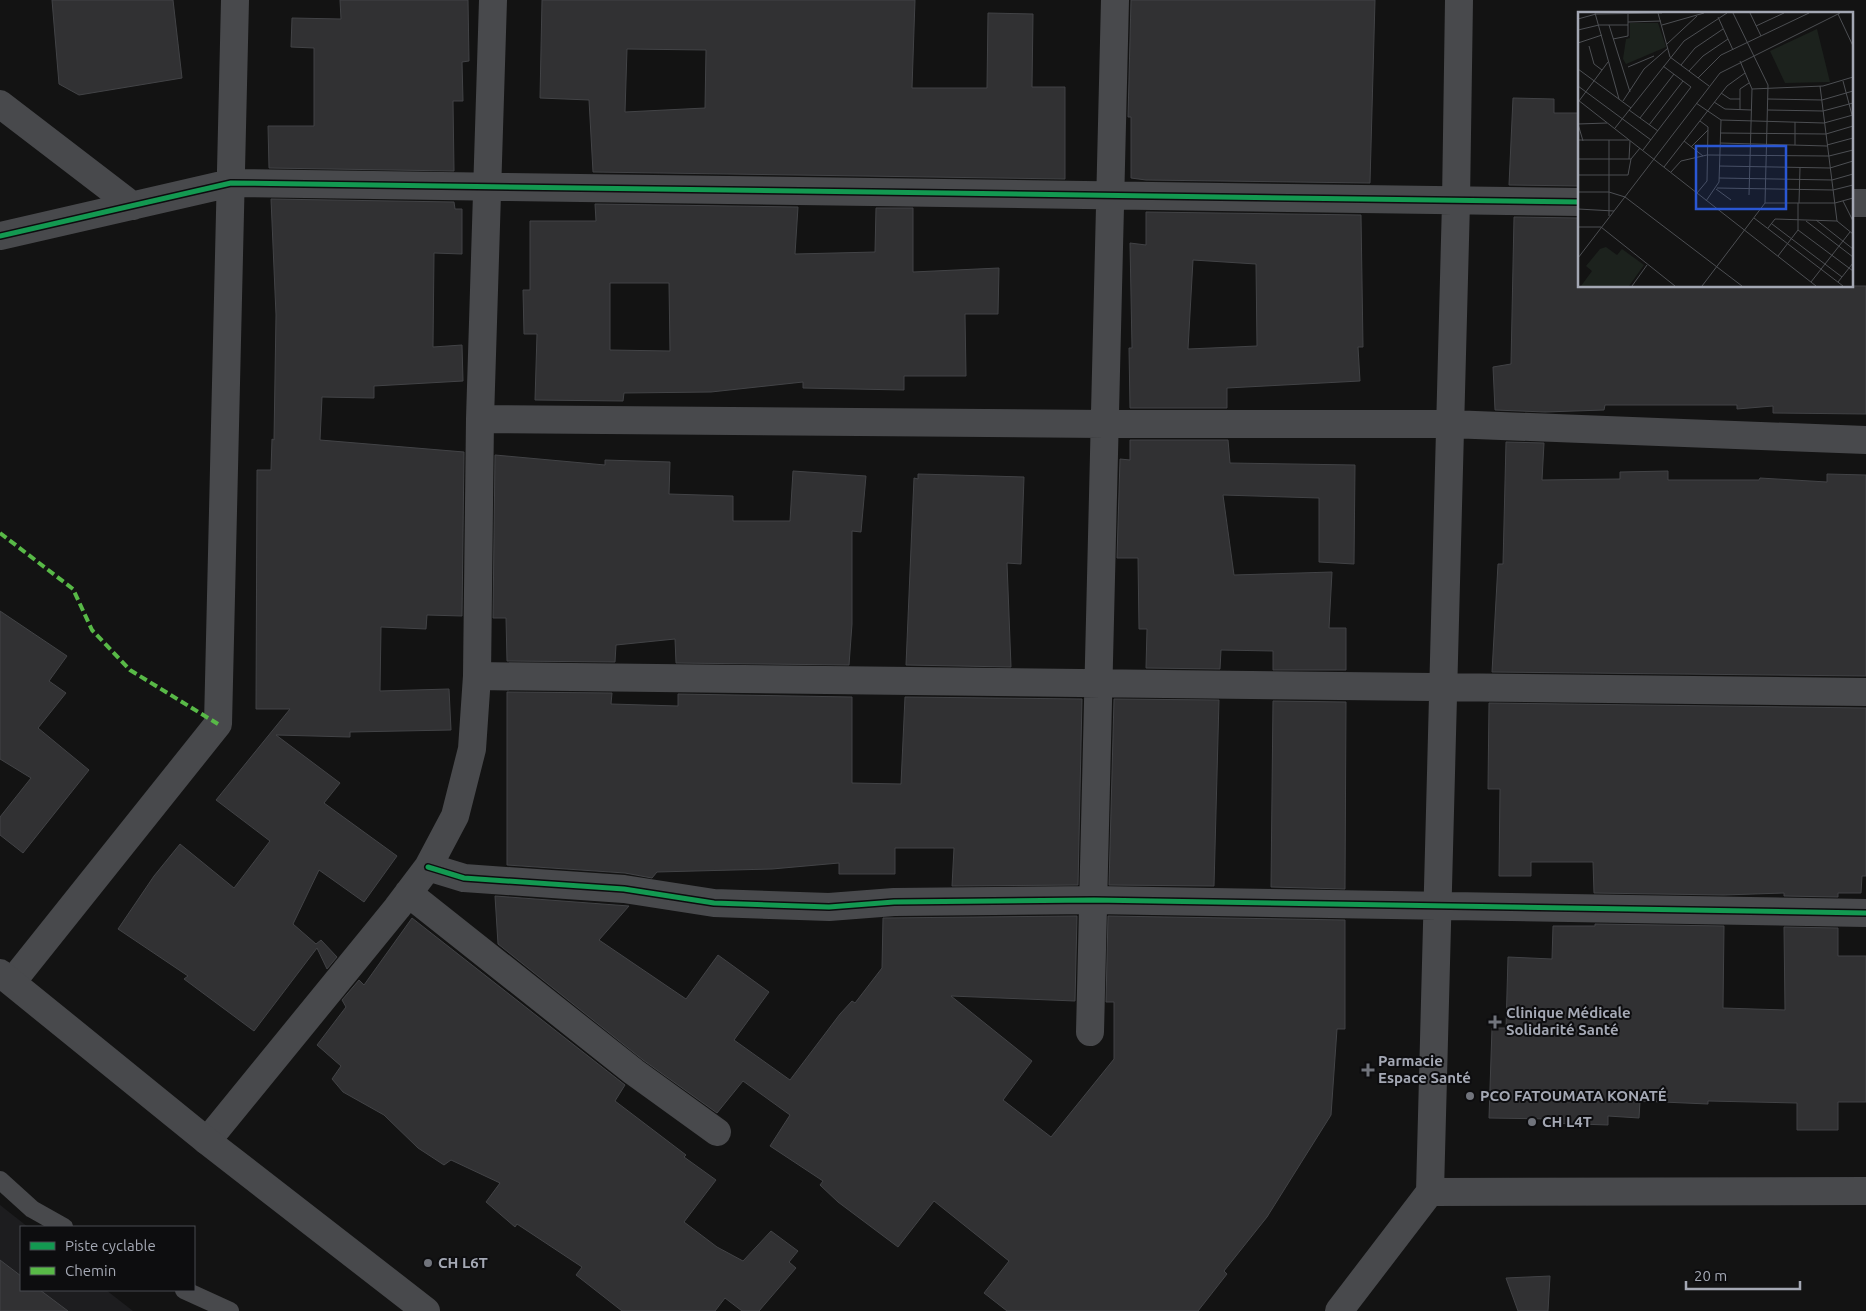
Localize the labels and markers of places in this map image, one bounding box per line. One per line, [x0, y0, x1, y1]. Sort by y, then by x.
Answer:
place label: Clinique Médicale Solidarité Santé [1506, 1004, 1631, 1038]
marker: Clinique Médicale Solidarité Santé [1488, 1015, 1502, 1029]
place label: Parmacie Espace Santé [1378, 1052, 1471, 1086]
marker: Parmacie Espace Santé [1362, 1064, 1374, 1076]
place label: PCO FATOUMATA KONATÉ [1480, 1087, 1667, 1104]
marker: PCO FATOUMATA KONATÉ [1464, 1090, 1476, 1102]
place label: CH L4T [1542, 1113, 1592, 1130]
marker: CH L4T [1526, 1116, 1538, 1128]
place label: CH L6T [438, 1254, 488, 1271]
marker: CH L6T [422, 1257, 434, 1269]

